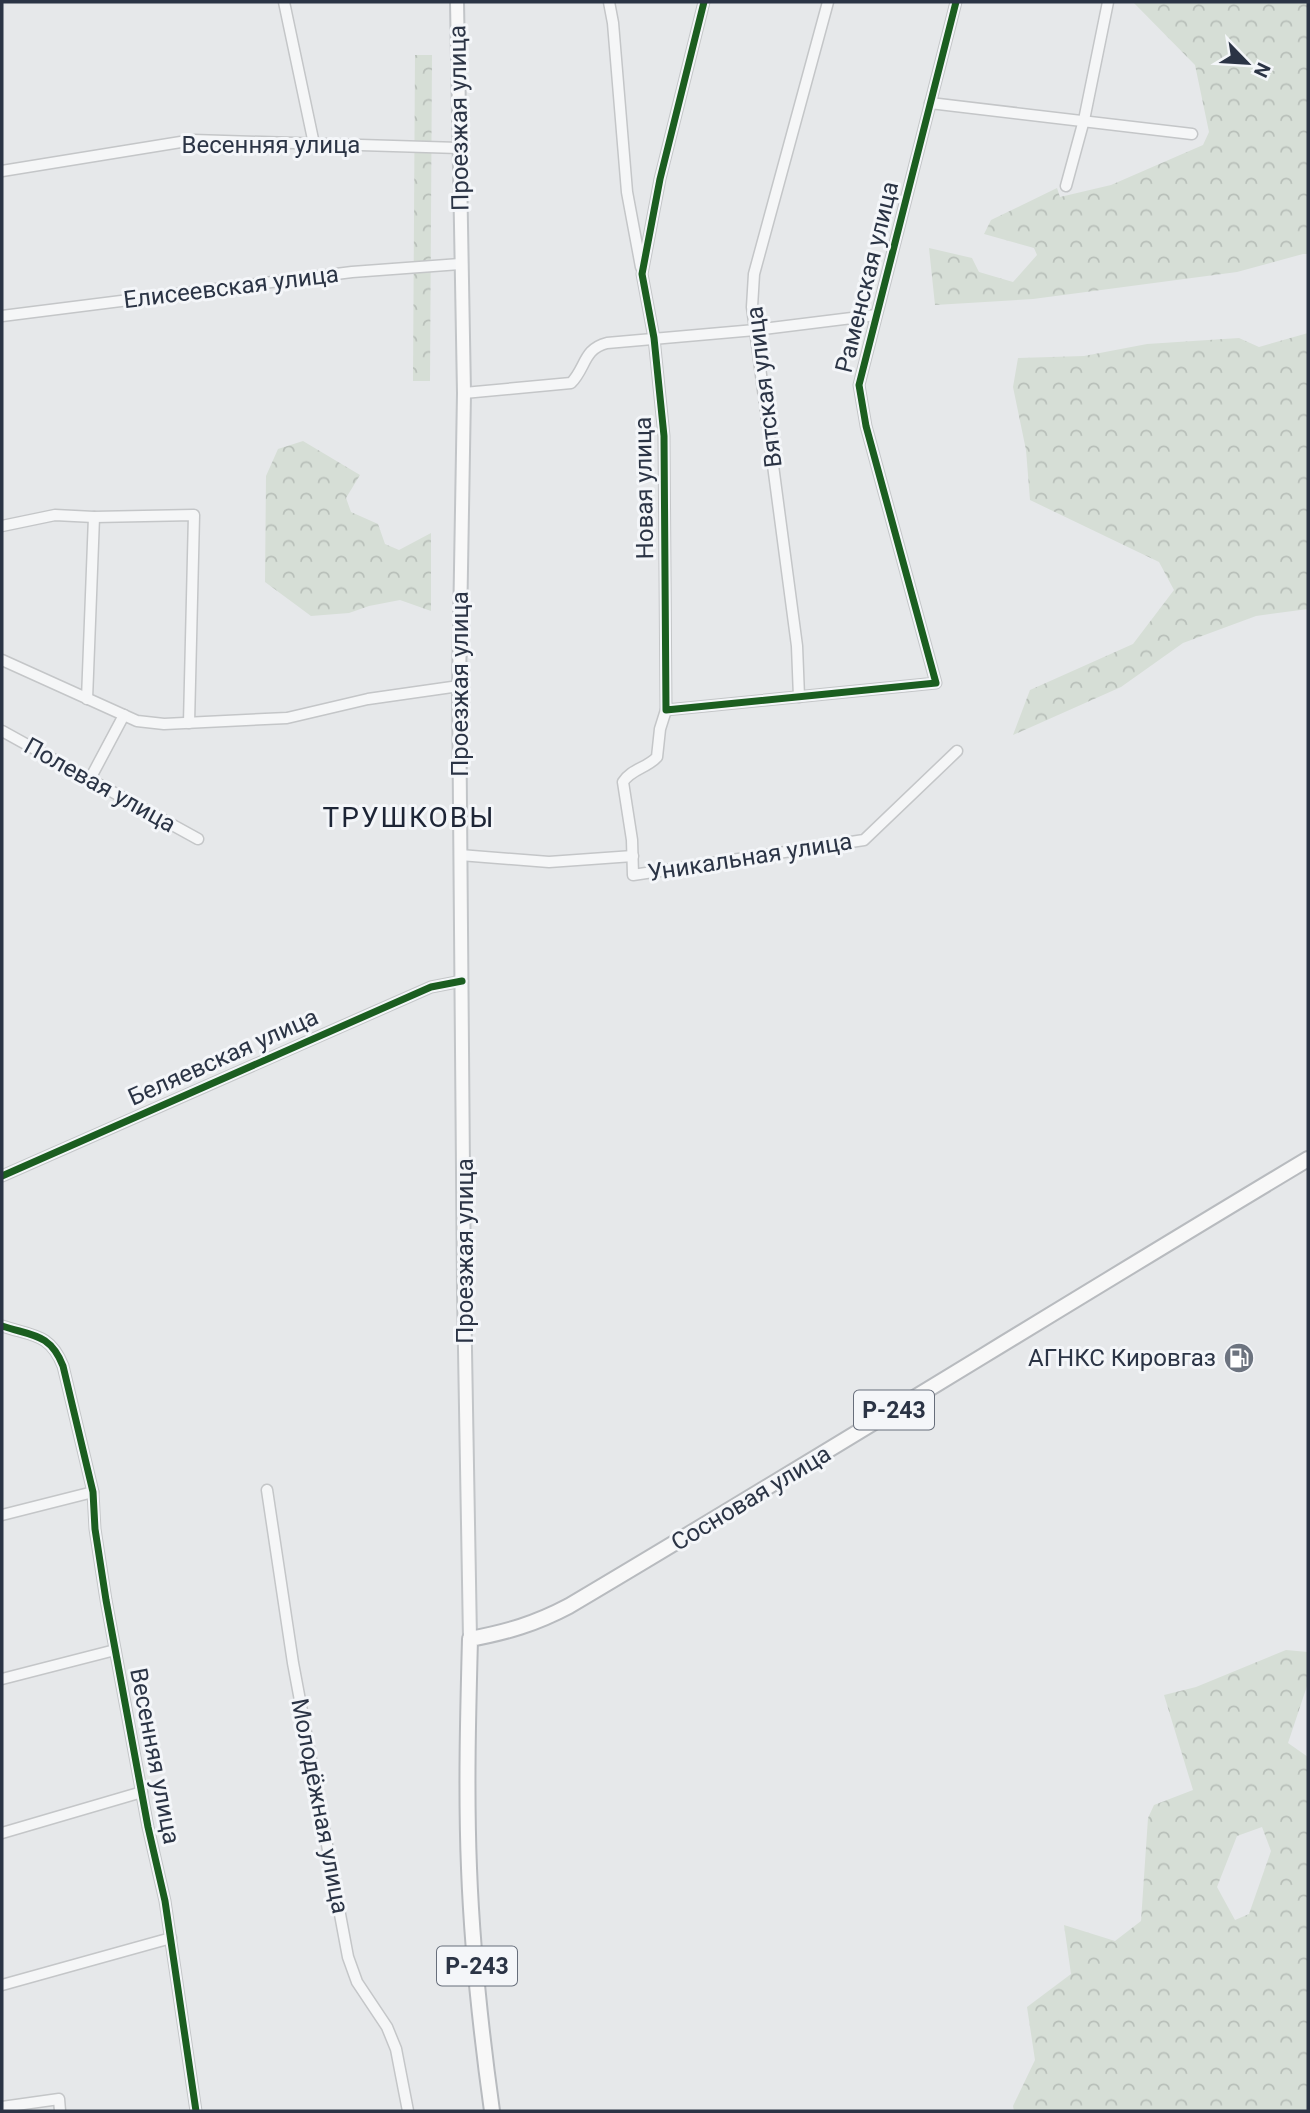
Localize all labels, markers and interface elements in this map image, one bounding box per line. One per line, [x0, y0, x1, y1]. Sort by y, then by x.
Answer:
street label: Проезжая улица [443, 25, 475, 211]
north arrow [1212, 28, 1282, 98]
text: N [1249, 59, 1275, 81]
street label: Весенняя улица [182, 131, 360, 159]
street label: Раменская улица [830, 179, 904, 375]
street label: Елисеевская улица [122, 260, 340, 314]
street label: Вятская улица [740, 305, 788, 469]
street label: Новая улица [629, 416, 659, 560]
street label: Проезжая улица [446, 591, 474, 777]
street label: Полевая улица [19, 732, 181, 838]
district label: ТРУШКОВЫ [323, 801, 495, 834]
street label: Уникальная улица [646, 827, 854, 887]
street label: Беляевская улица [124, 1003, 322, 1111]
street label: Проезжая улица [451, 1158, 479, 1344]
fuel station icon: АГНКС Кировгаз [1222, 1341, 1256, 1375]
place label: АГНКС Кировгаз [1028, 1344, 1216, 1372]
road number: Р-243 [854, 1390, 934, 1429]
street label: Сосновая улица [666, 1439, 836, 1557]
street label: Весенняя улица [124, 1666, 186, 1846]
street label: Молодёжная улица [285, 1696, 355, 1916]
road number: Р-243 [437, 1946, 517, 1985]

